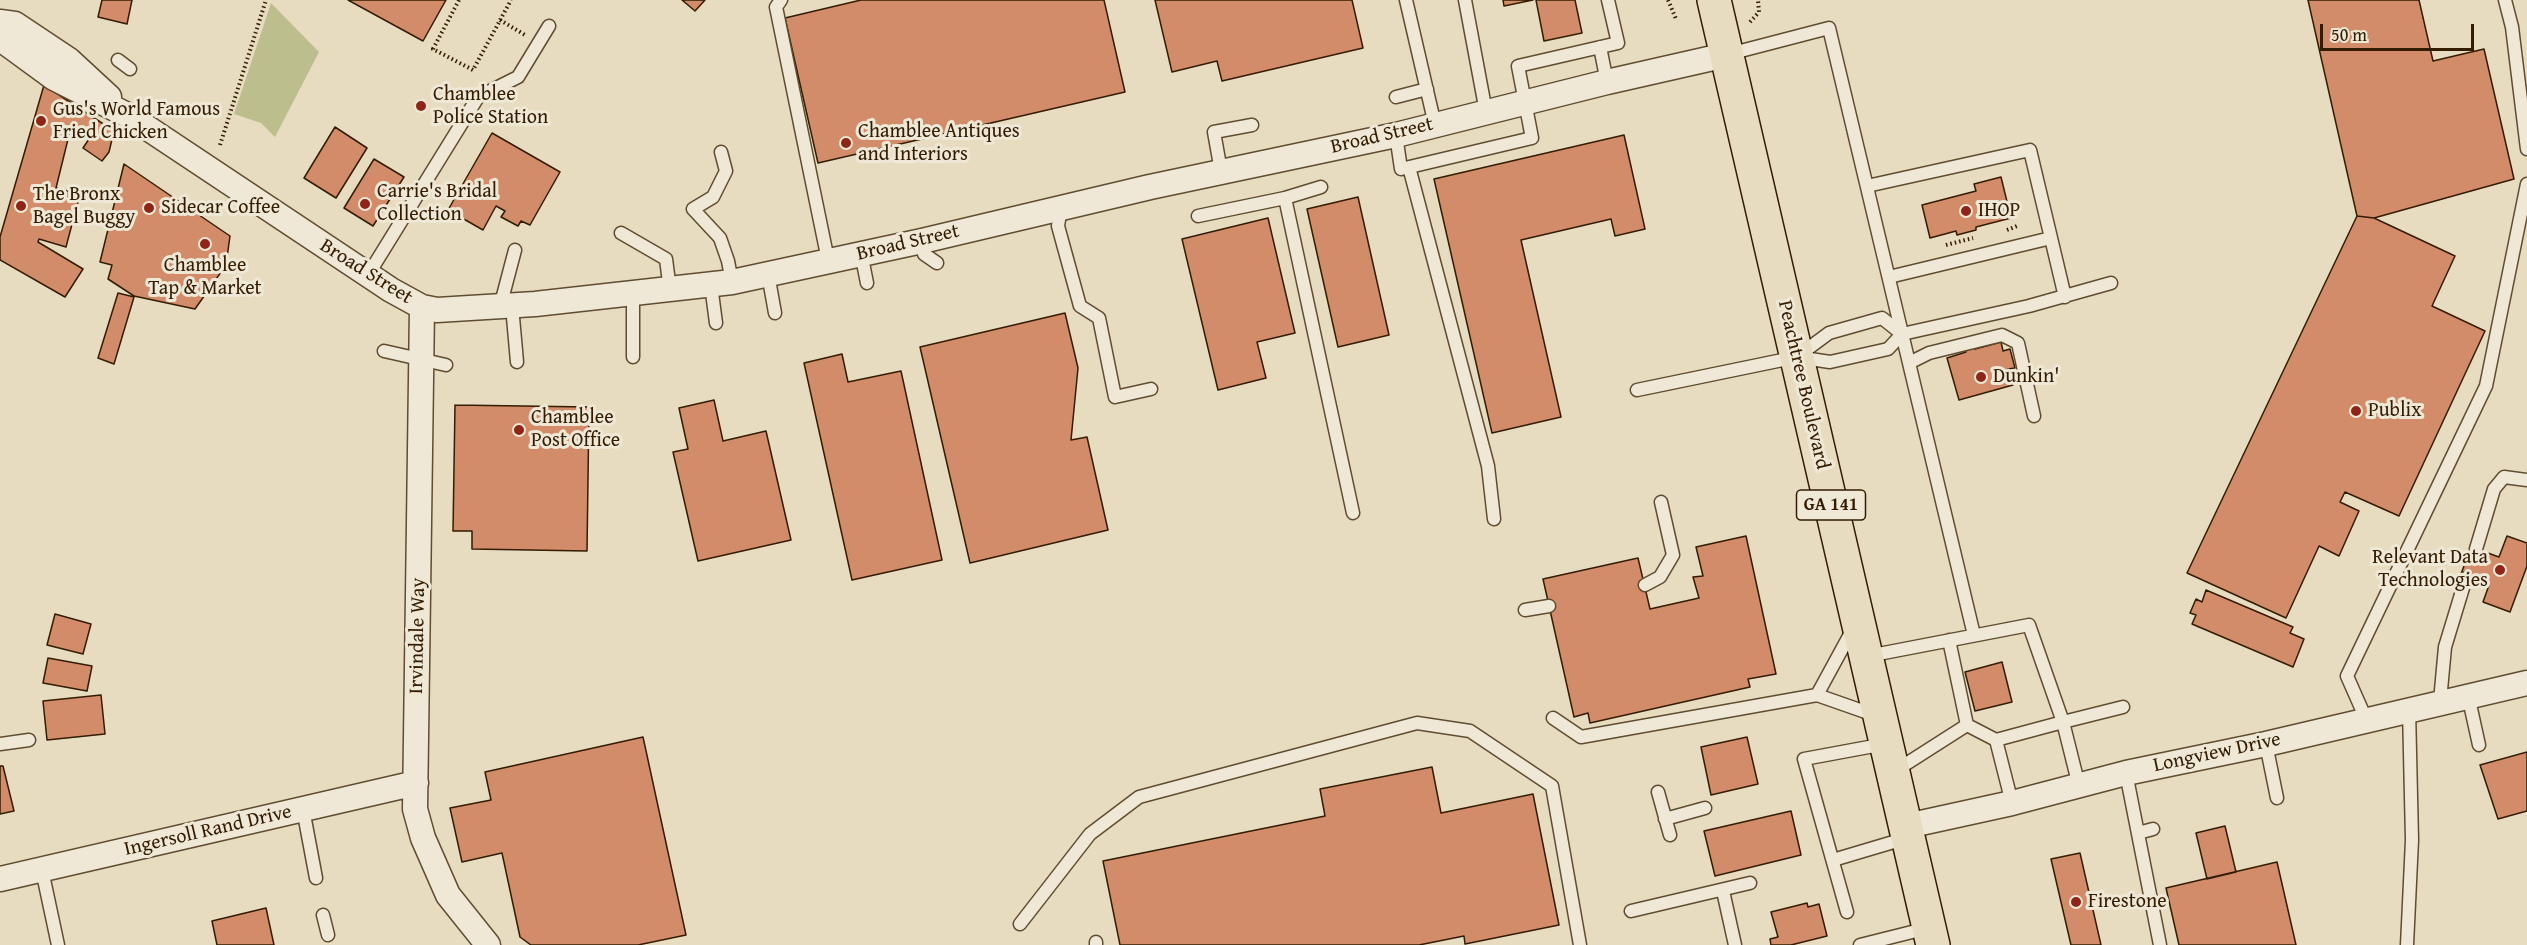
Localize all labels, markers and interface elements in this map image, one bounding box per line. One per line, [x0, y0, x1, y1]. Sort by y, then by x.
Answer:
scale bar [2323, 12, 2478, 50]
text: 50 m [2331, 21, 2367, 48]
place label: Chamblee Police Station [433, 83, 548, 130]
place label: Gus's World Famous Fried Chicken [53, 98, 220, 145]
marker: Chamblee Police Station [414, 99, 428, 113]
street label: Broad Street [1328, 113, 1436, 159]
marker: Gus's World Famous Fried Chicken [34, 114, 48, 128]
place label: Chamblee Antiques and Interiors [858, 120, 1020, 167]
marker: Chamblee Antiques and Interiors [839, 136, 853, 150]
place label: Carrie's Bridal Collection [377, 180, 497, 227]
place label: The Bronx Bagel Buggy [33, 183, 135, 230]
place label: Sidecar Coffee [161, 196, 280, 220]
marker: Carrie's Bridal Collection [358, 197, 372, 211]
marker: The Bronx Bagel Buggy [14, 199, 28, 213]
place label: IHOP [1978, 199, 2020, 223]
marker: Sidecar Coffee [142, 201, 156, 215]
marker: IHOP [1959, 204, 1973, 218]
street label: Broad Street [854, 220, 962, 266]
street label: Broad Street [315, 234, 417, 310]
marker: Chamblee Tap & Market [198, 237, 212, 251]
place label: Chamblee Tap & Market [148, 254, 262, 301]
street label: Peachtree Boulevard [1772, 298, 1834, 472]
place label: Dunkin' [1993, 365, 2059, 389]
marker: Dunkin' [1974, 370, 1988, 384]
place label: Publix [2368, 399, 2421, 423]
marker: Publix [2349, 404, 2363, 418]
place label: Chamblee Post Office [531, 406, 620, 453]
marker: Chamblee Post Office [512, 423, 526, 437]
road number: GA 141 [1796, 490, 1866, 520]
place label: Relevant Data Technologies [2372, 546, 2488, 593]
marker: Relevant Data Technologies [2493, 563, 2507, 577]
street label: Irvindale Way [405, 578, 431, 694]
street label: Longview Drive [2151, 728, 2283, 778]
street label: Ingersoll Rand Drive [122, 800, 294, 862]
place label: Firestone [2088, 890, 2167, 914]
marker: Firestone [2069, 895, 2083, 909]

